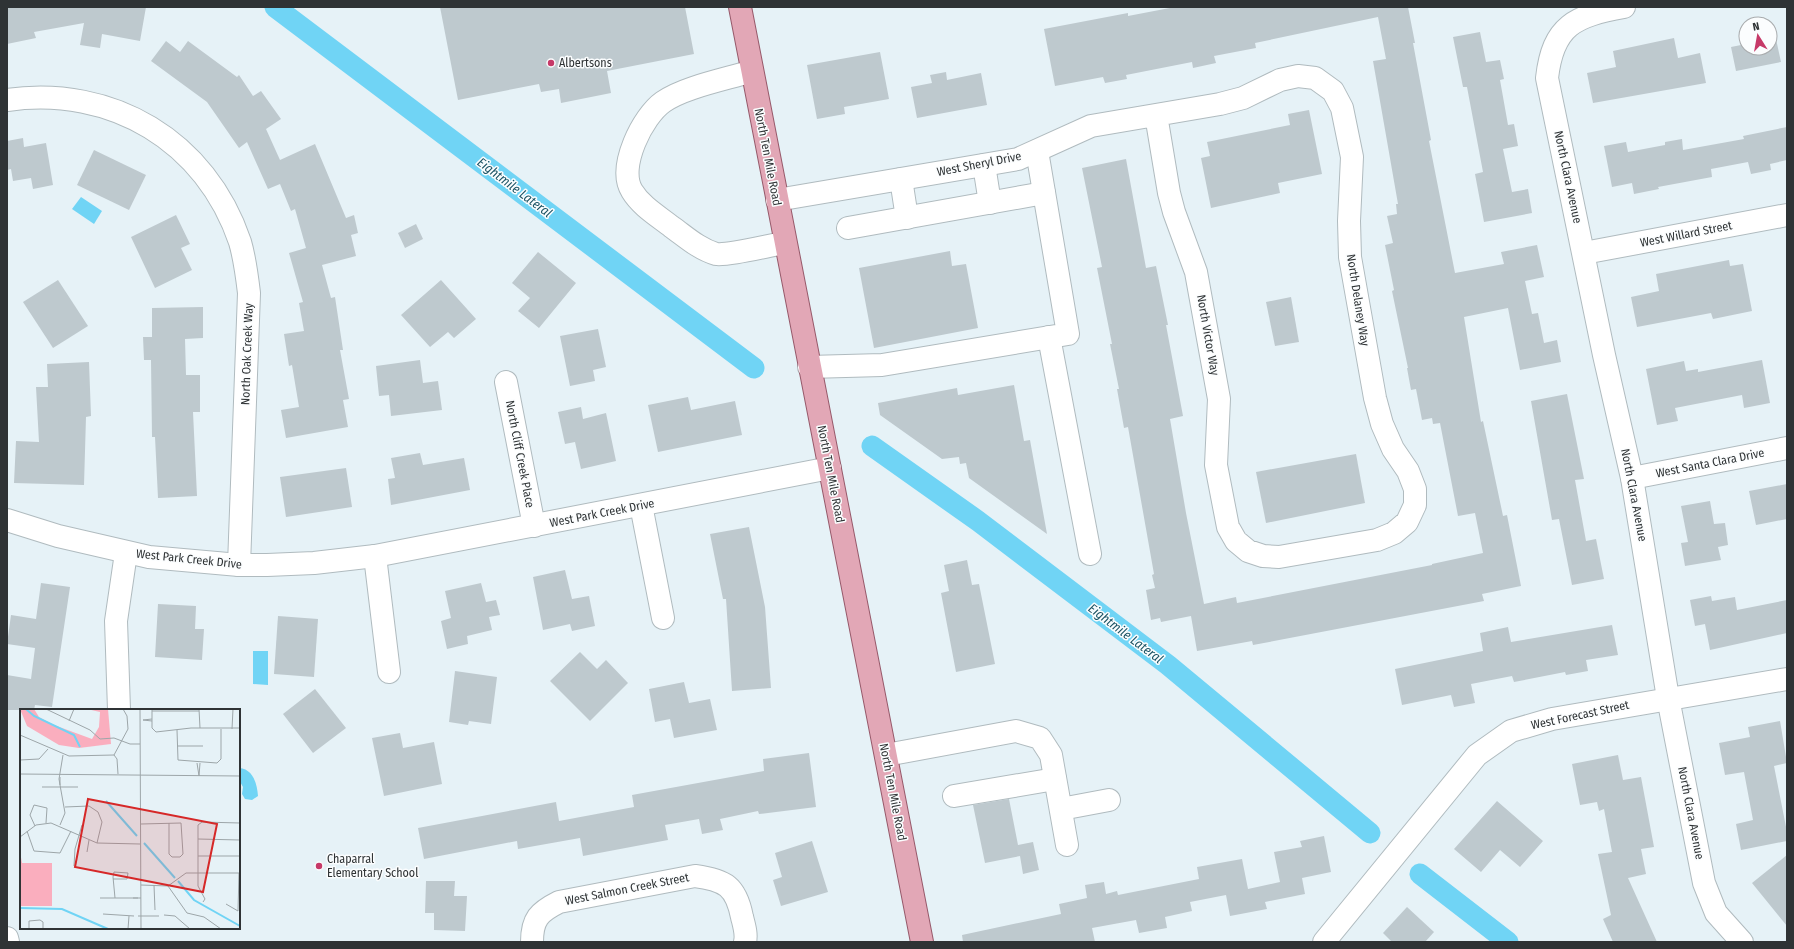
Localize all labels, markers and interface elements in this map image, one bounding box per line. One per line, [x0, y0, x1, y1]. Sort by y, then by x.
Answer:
north arrow [1738, 16, 1778, 56]
text: N [1752, 20, 1761, 34]
place label: Albertsons [559, 56, 612, 70]
marker: Albertsons [546, 58, 556, 68]
street label: North Ten Mile Road [752, 107, 784, 207]
street label: North Clara Avenue [1551, 129, 1585, 225]
street label: West Sheryl Drive [936, 149, 1023, 179]
water label: Eightmile Lateral [474, 154, 555, 221]
street label: West Willard Street [1639, 218, 1733, 250]
street label: North Delaney Way [1344, 253, 1372, 348]
street label: North Victor Way [1194, 293, 1222, 377]
street label: North Oak Creek Way [238, 302, 256, 405]
street label: North Cliff Creek Place [503, 399, 537, 509]
street label: North Ten Mile Road [815, 424, 847, 524]
street label: West Santa Clara Drive [1655, 446, 1766, 480]
street label: North Clara Avenue [1618, 447, 1650, 543]
street label: West Park Creek Drive [549, 496, 656, 530]
street label: West Park Creek Drive [135, 546, 243, 572]
water label: Eightmile Lateral [1085, 600, 1166, 667]
street label: West Forecast Street [1530, 698, 1630, 732]
inset map [20, 709, 240, 929]
street label: North Ten Mile Road [877, 742, 909, 842]
street label: North Clara Avenue [1675, 765, 1707, 861]
place label: Chaparral Elementary School [327, 852, 418, 880]
marker: Chaparral Elementary School [314, 861, 324, 871]
street label: West Salmon Creek Street [564, 870, 690, 908]

